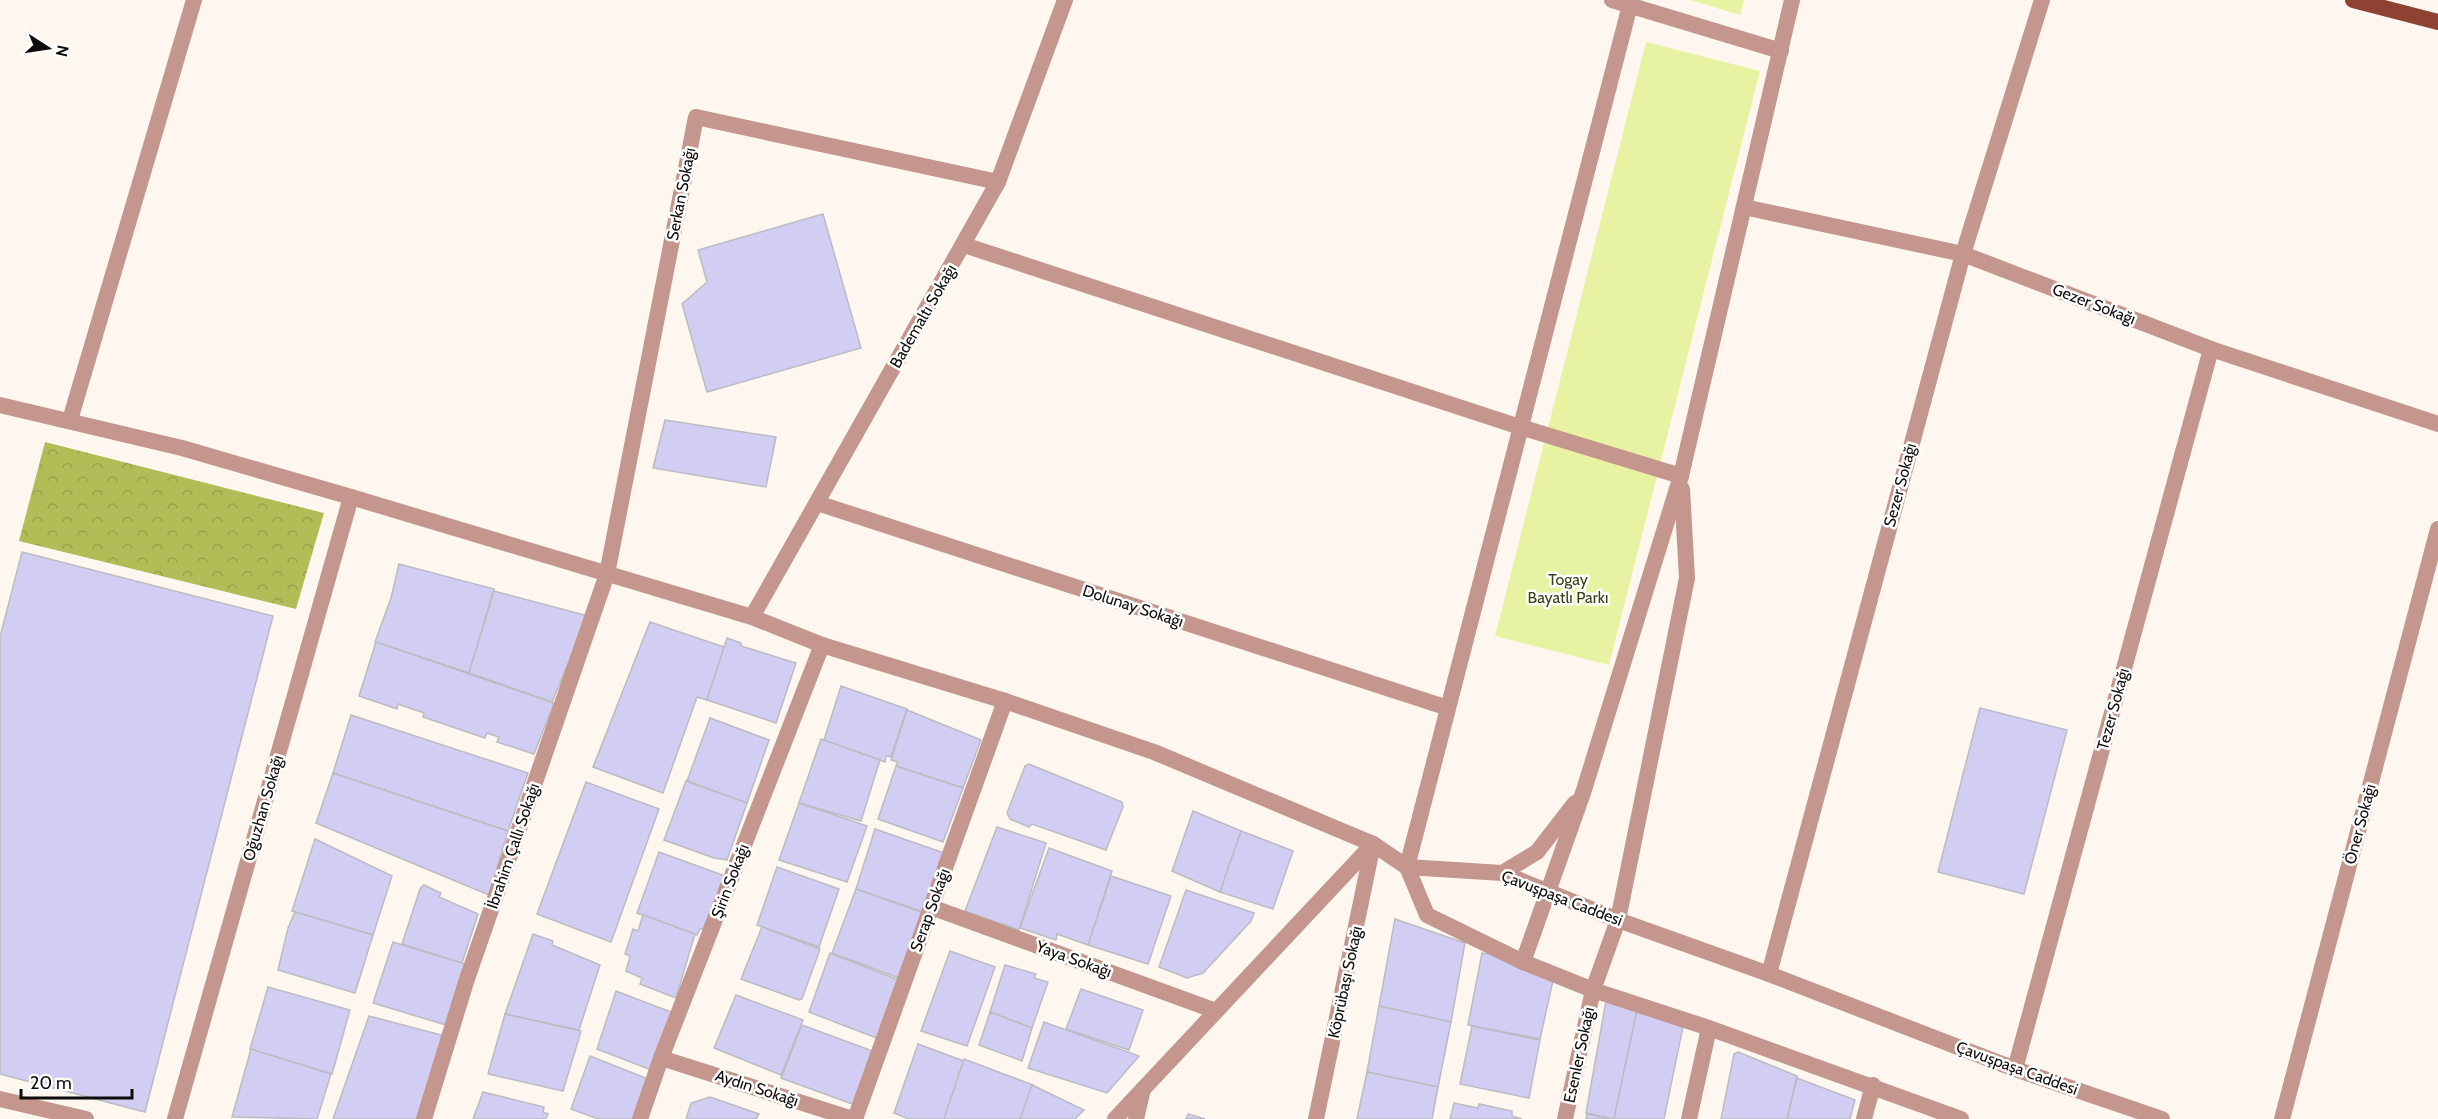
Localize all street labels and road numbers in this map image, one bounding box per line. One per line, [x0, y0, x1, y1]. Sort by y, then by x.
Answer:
street label: Serkan Sokağı [663, 146, 699, 242]
street label: Bademaltı Sokağı [886, 261, 960, 371]
street label: Gezer Sokağı [2050, 279, 2138, 329]
street label: Sezer Sokağı [1880, 441, 1920, 529]
street label: Dolunay Sokağı [1080, 581, 1186, 631]
street label: Tezer Sokağı [2093, 666, 2133, 752]
street label: Oğuzhan Sokağı [239, 753, 287, 863]
street label: İbrahim Çallı Sokağı [483, 781, 543, 911]
street label: Öner Sokağı [2340, 782, 2380, 866]
street label: Şirin Sokağı [707, 841, 753, 921]
street label: Serap Sokağı [906, 866, 954, 954]
street label: Çavuşpaşa Caddesi [1499, 866, 1625, 930]
street label: Köprübaşı Sokağı [1324, 924, 1366, 1040]
street label: Yaya Sokağı [1033, 936, 1114, 981]
street label: Esenler Sokağı [1560, 1005, 1598, 1105]
street label: Çavuşpaşa Caddesi [1954, 1037, 2080, 1099]
street label: Aydın Sokağı [713, 1066, 801, 1110]

